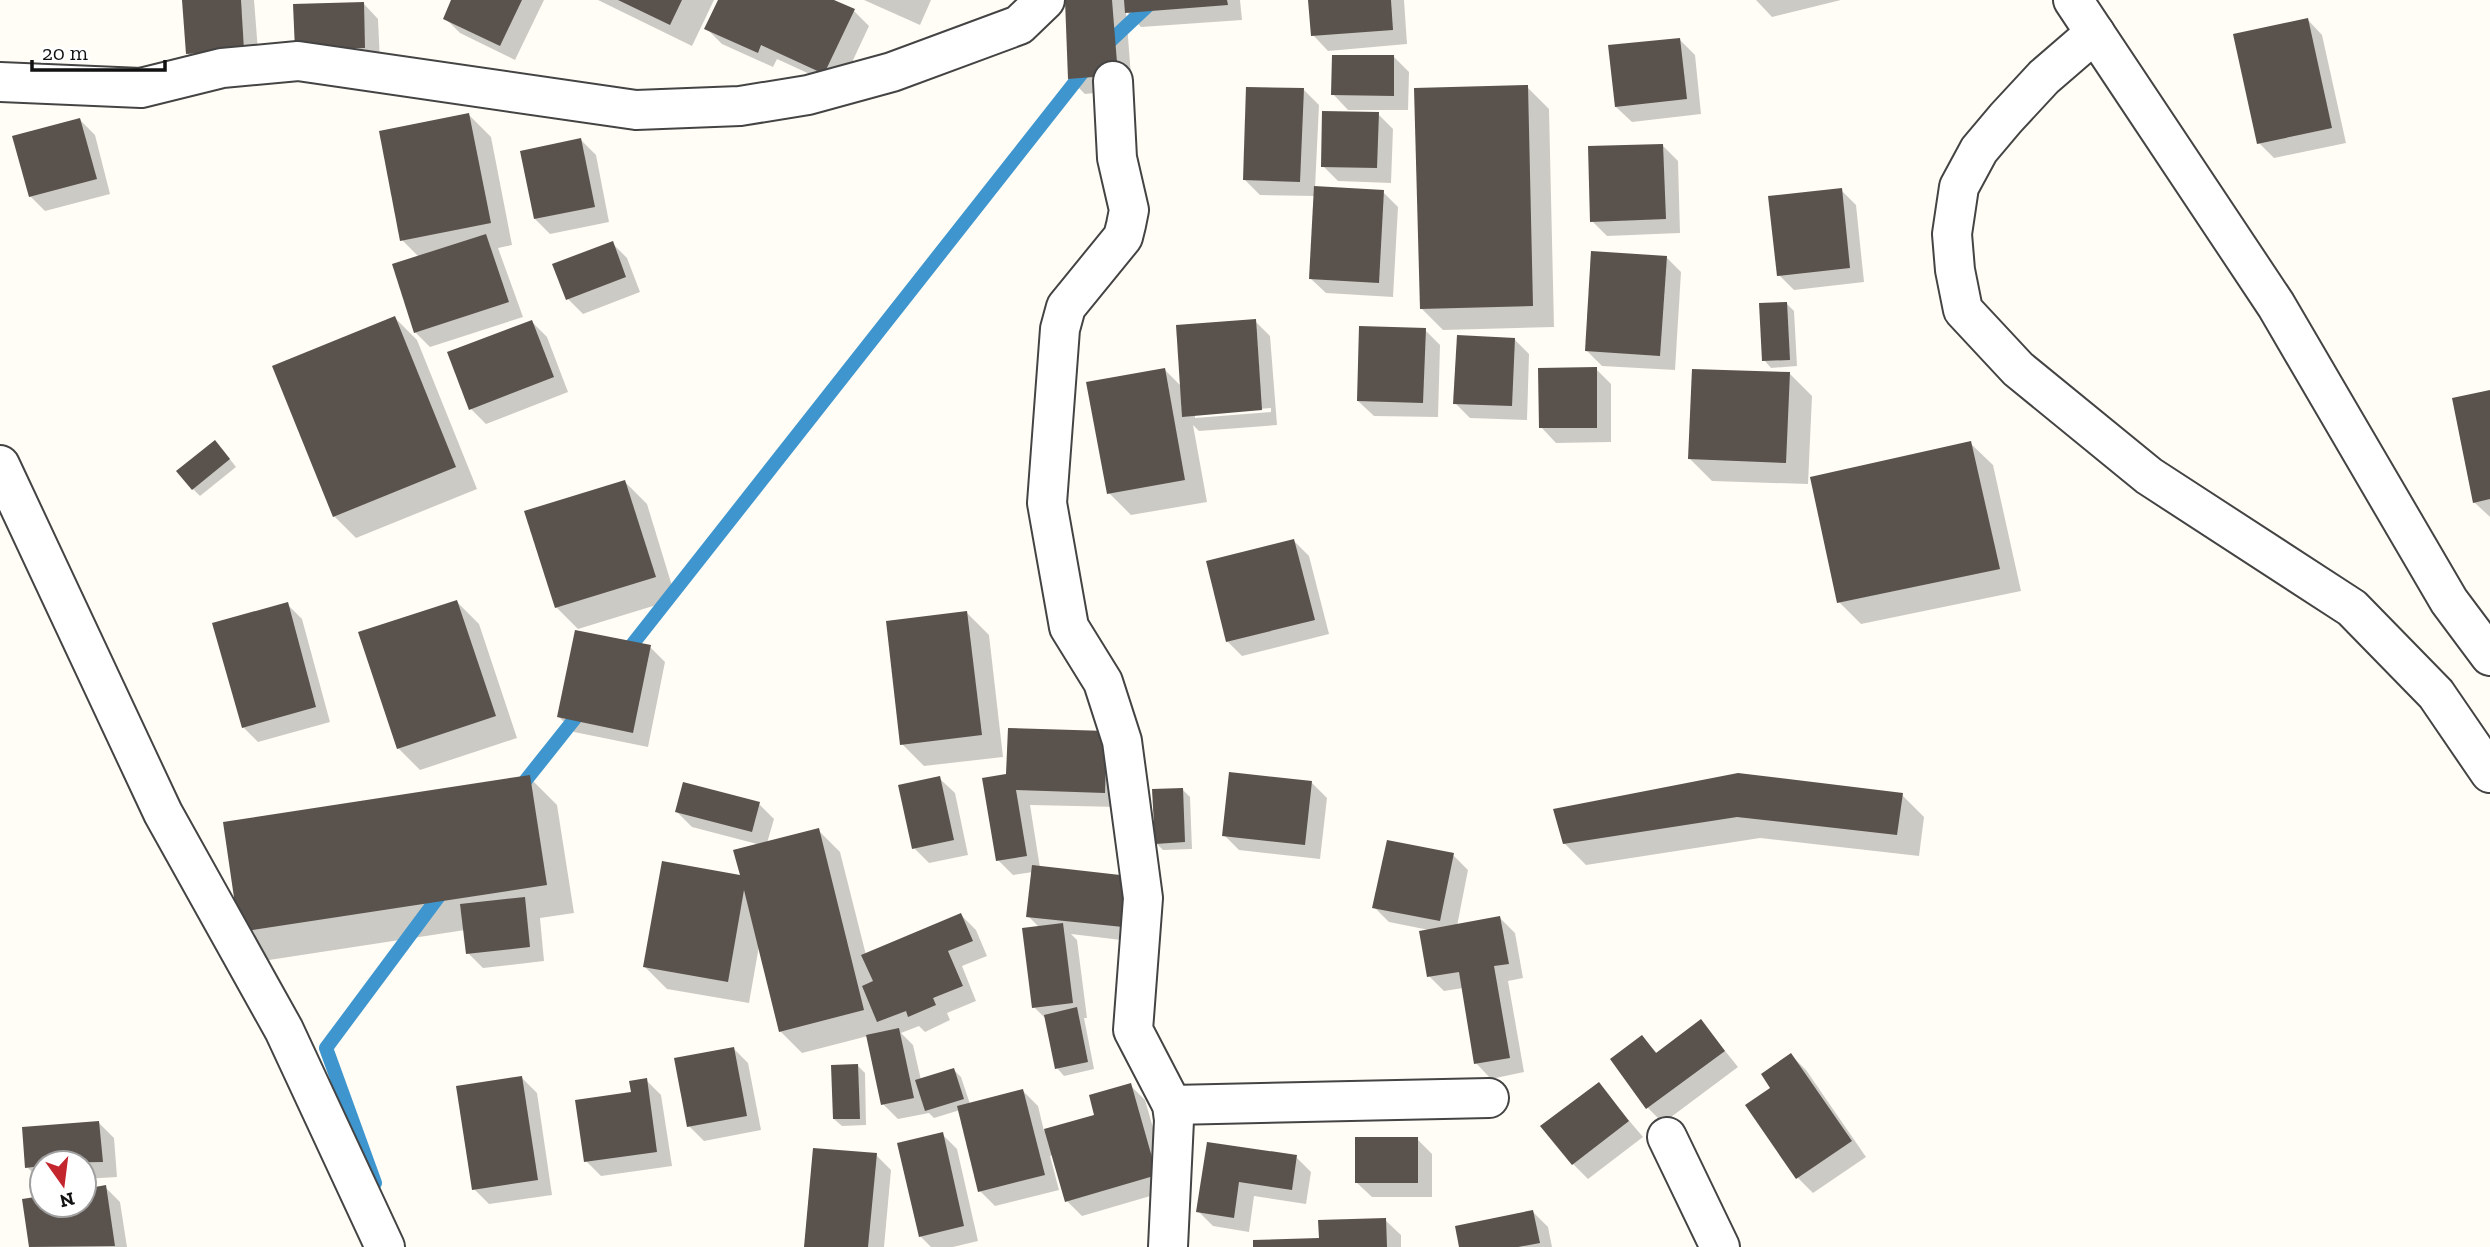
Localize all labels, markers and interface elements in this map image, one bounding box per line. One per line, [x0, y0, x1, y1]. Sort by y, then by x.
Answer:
scale bar [32, 28, 164, 72]
text: 20 m [42, 40, 88, 65]
north arrow [28, 1149, 98, 1219]
text: N [57, 1187, 77, 1213]

